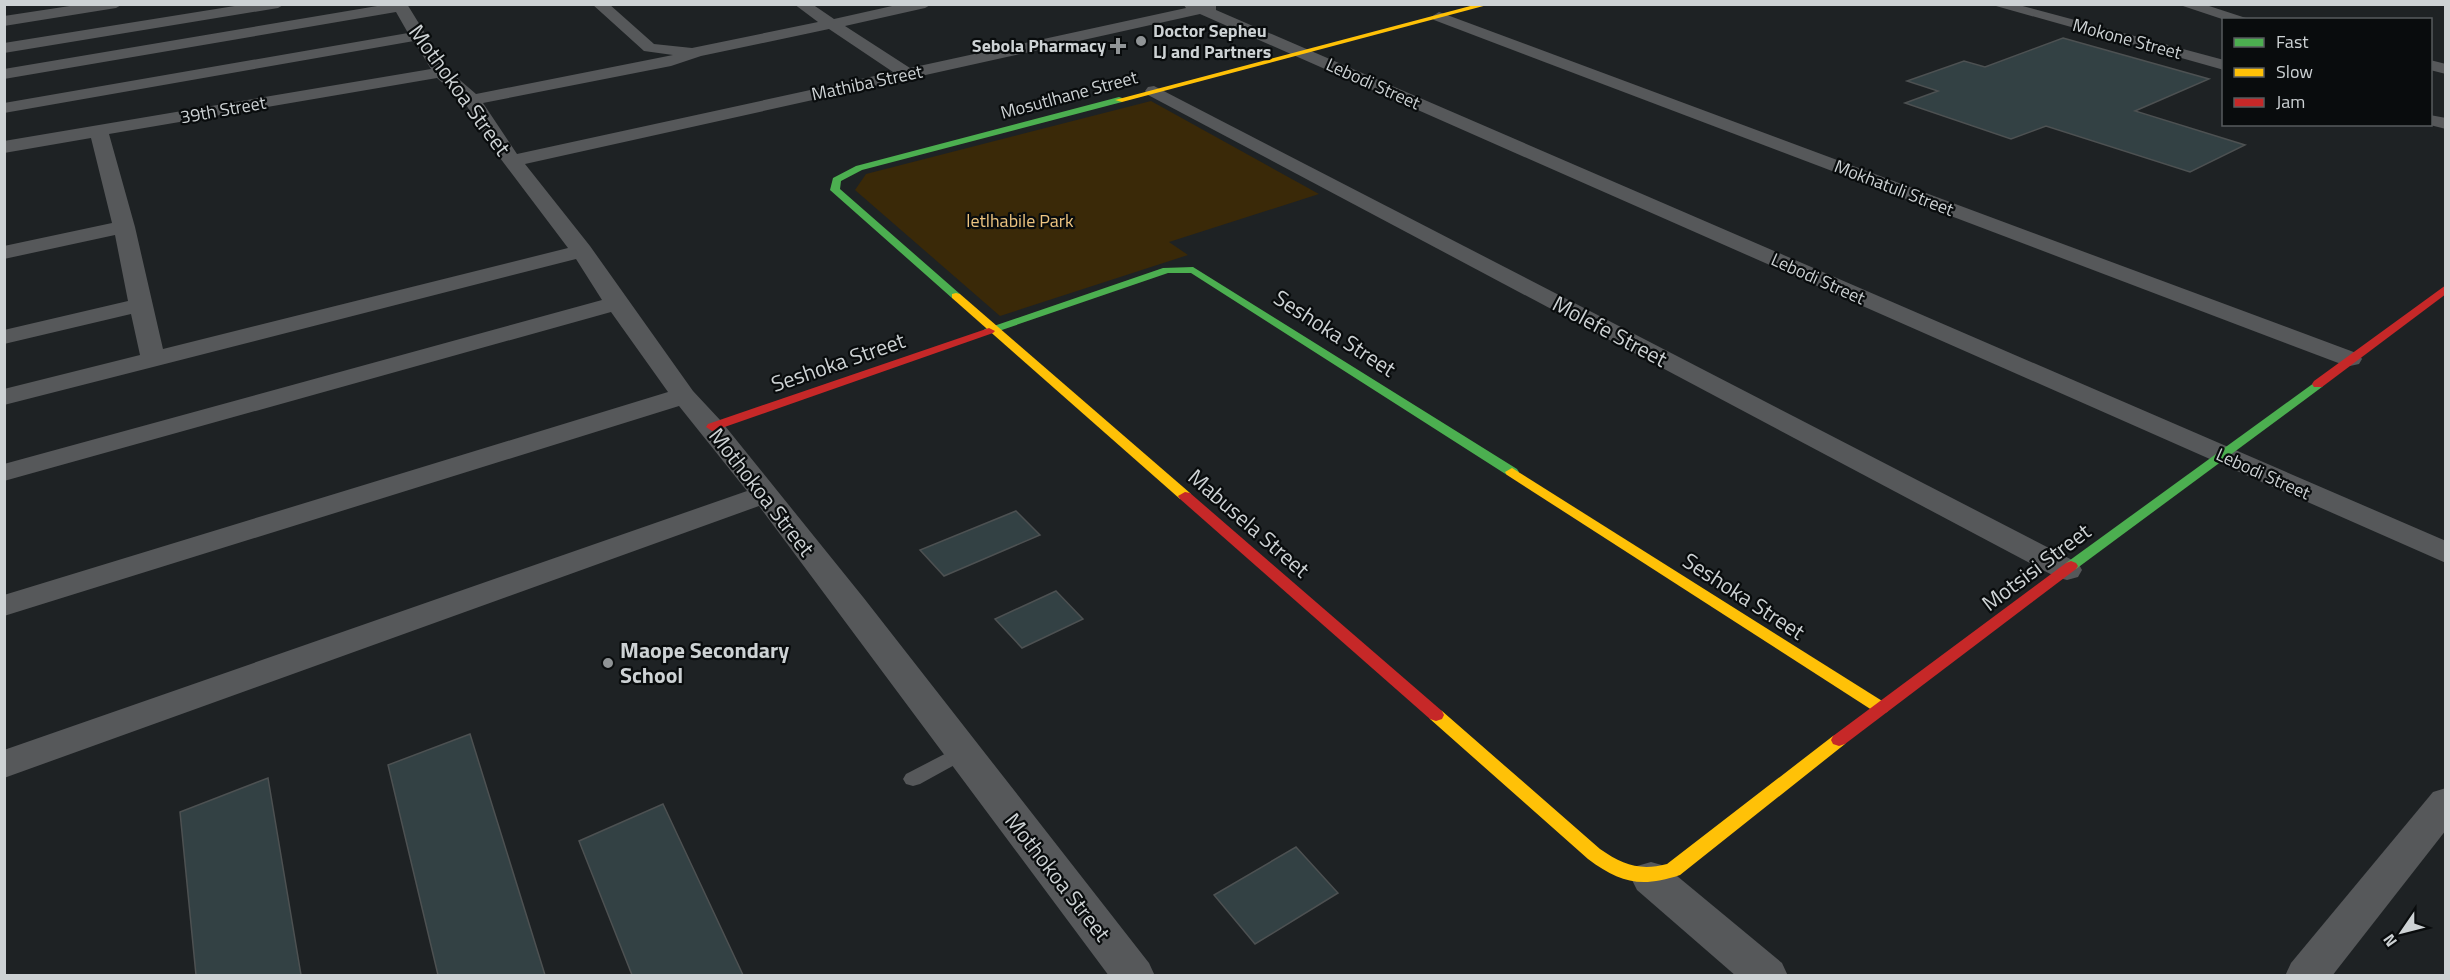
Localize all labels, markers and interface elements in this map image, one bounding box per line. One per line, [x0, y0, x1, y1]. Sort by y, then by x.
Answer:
street label: Mokone Street [2070, 11, 2185, 66]
street label: Mothokoa Street [401, 17, 520, 163]
place label: Doctor Sepheu LJ and Partners [1153, 17, 1271, 65]
legend [2222, 18, 2432, 126]
text: Fast [2276, 28, 2309, 55]
place label: Sebola Pharmacy [972, 32, 1106, 59]
marker: Doctor Sepheu LJ and Partners [1134, 34, 1148, 48]
marker: Sebola Pharmacy [1111, 39, 1125, 53]
street label: Lebodi Street [1322, 51, 1425, 117]
street label: Mathiba Street [809, 57, 926, 107]
text: Slow [2276, 58, 2313, 85]
street label: Mosutlhane Street [997, 63, 1141, 126]
text: Jam [2276, 88, 2305, 115]
street label: 39th Street [178, 89, 269, 130]
street label: Mokhatuli Street [1830, 152, 1959, 223]
park label: letlhabile Park [966, 207, 1074, 234]
street label: Lebodi Street [1767, 246, 1870, 312]
street label: Seshoka Street [1267, 281, 1403, 385]
street label: Molefe Street [1546, 286, 1674, 376]
street label: Seshoka Street [766, 323, 910, 401]
street label: Mothokoa Street [701, 420, 823, 564]
street label: Lebodi Street [2212, 441, 2315, 507]
street label: Mabusela Street [1181, 460, 1318, 586]
street label: Motsisi Street [1974, 514, 2098, 619]
street label: Seshoka Street [1676, 544, 1812, 648]
place label: Maope Secondary School [620, 633, 789, 692]
marker: Maope Secondary School [601, 656, 615, 670]
street label: Mothokoa Street [997, 805, 1119, 949]
north arrow [2372, 902, 2432, 962]
text: N [2377, 929, 2403, 952]

